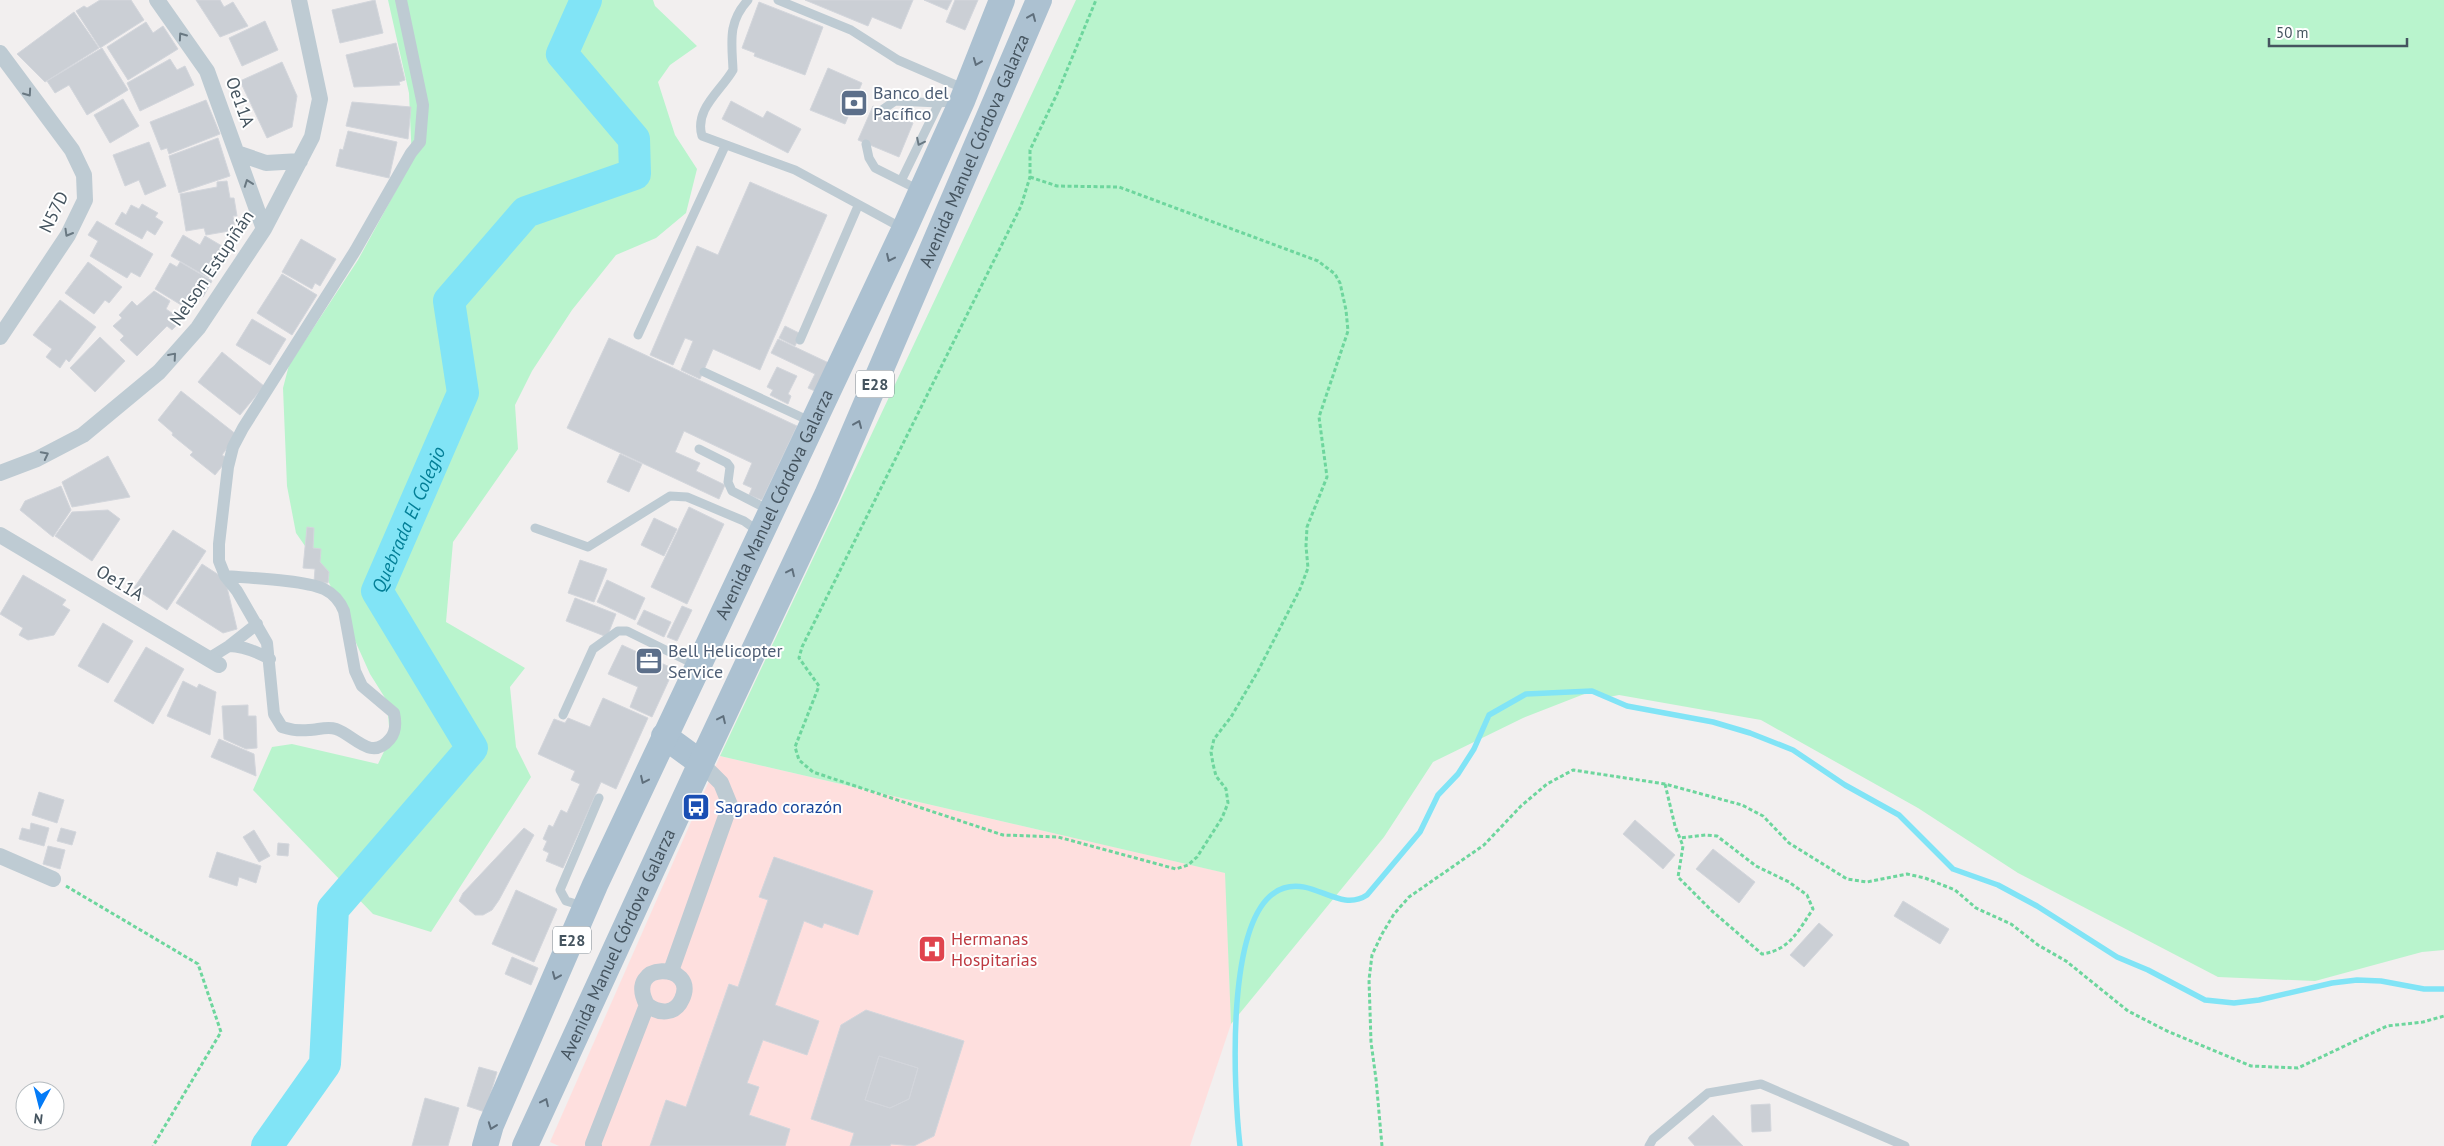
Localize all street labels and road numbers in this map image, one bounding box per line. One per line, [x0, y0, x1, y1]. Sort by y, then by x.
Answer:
street label: Avenida Manuel Córdova Galarza [914, 30, 1034, 271]
street label: Oe11A [221, 74, 260, 130]
street label: N57D [34, 187, 73, 236]
street label: Nelson Estupiñán [164, 205, 259, 330]
road number: E28 [856, 370, 894, 398]
street label: Avenida Manuel Córdova Galarza [710, 386, 838, 623]
street label: Oe11A [92, 559, 149, 606]
street label: Avenida Manuel Córdova Galarza [554, 825, 680, 1063]
road number: E28 [553, 926, 591, 954]

